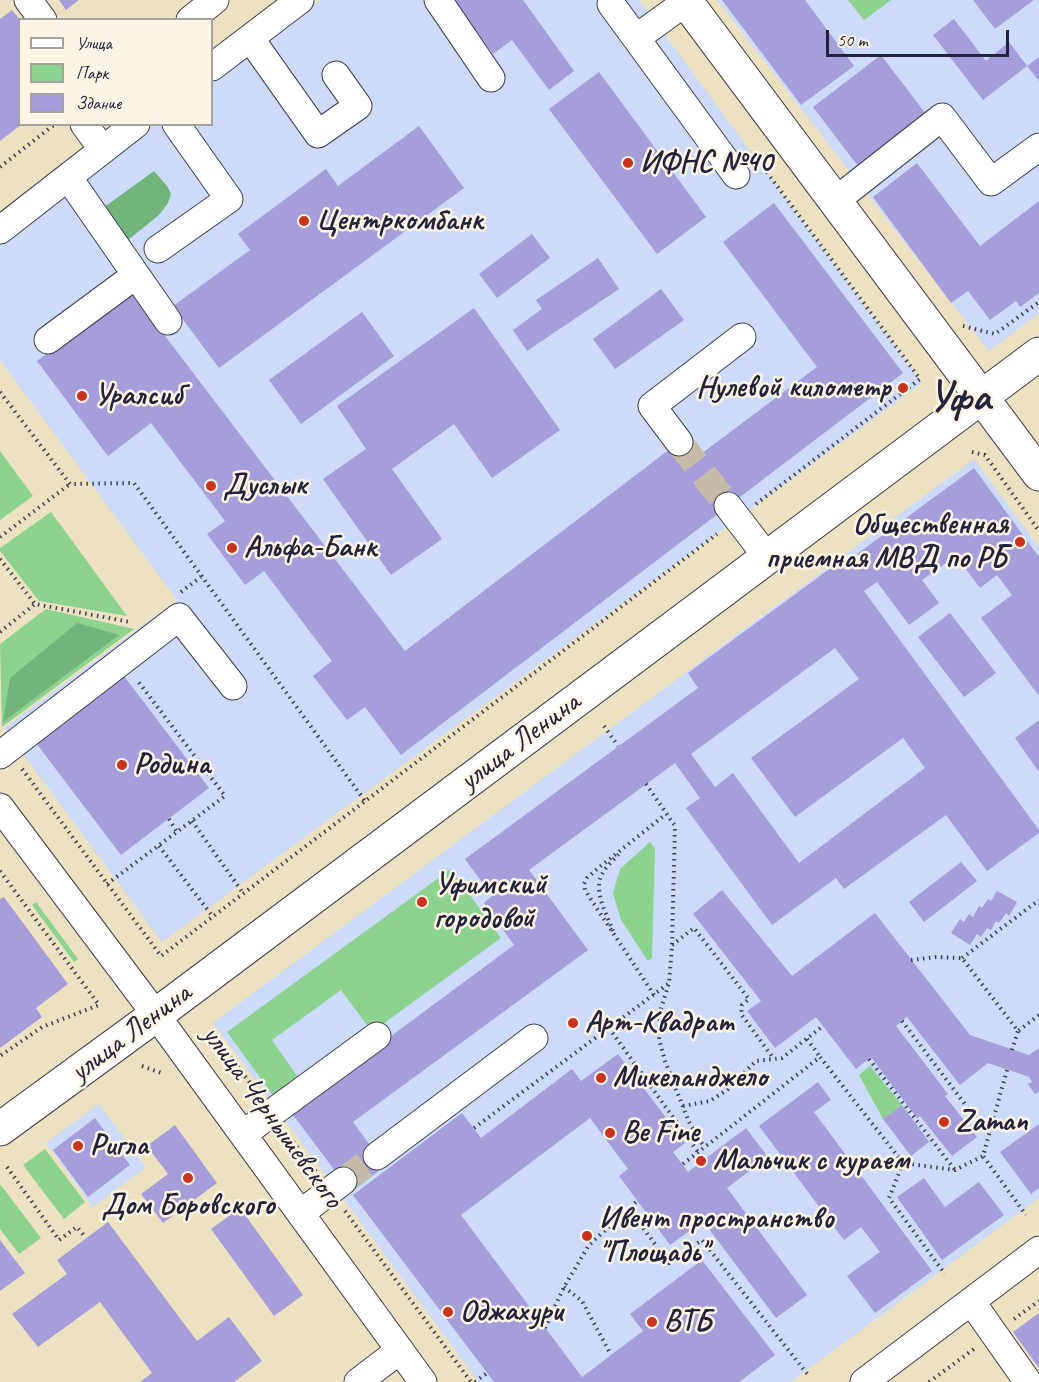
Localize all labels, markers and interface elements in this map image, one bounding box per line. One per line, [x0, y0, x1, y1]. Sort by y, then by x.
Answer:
legend [18, 18, 213, 126]
scale bar [829, 18, 1012, 56]
text: 50 m [837, 29, 868, 51]
text: Улица [76, 32, 112, 54]
text: Парк [76, 62, 108, 84]
text: Здание [76, 92, 121, 114]
place label: ИФНС №40 [640, 145, 772, 181]
marker: ИФНС №40 [621, 156, 635, 170]
place label: Центркомбанк [316, 203, 483, 239]
marker: Центркомбанк [297, 214, 311, 228]
place label: Нулевой километр [696, 370, 891, 406]
district label: Уфа [928, 374, 990, 424]
place label: Уралсиб [94, 378, 183, 414]
marker: Нулевой километр [896, 381, 910, 395]
marker: Уралсиб [75, 389, 89, 403]
place label: Дуслык [223, 468, 306, 504]
marker: Дуслык [204, 479, 218, 493]
place label: Общественная приемная МВД по РБ [765, 507, 1008, 578]
place label: Альфа-Банк [244, 530, 377, 566]
marker: Общественная приемная МВД по РБ [1013, 535, 1027, 549]
marker: Альфа-Банк [225, 541, 239, 555]
street label: улица Ленина [452, 685, 588, 799]
place label: Родина [134, 747, 210, 783]
marker: Родина [115, 758, 129, 772]
place label: Уфимский городовой [434, 867, 546, 938]
marker: Уфимский городовой [415, 895, 429, 909]
street label: улица Ленина [63, 976, 199, 1090]
place label: Арт-Квадрат [585, 1005, 733, 1041]
marker: Арт-Квадрат [566, 1016, 580, 1030]
street label: улица Чернышевского [194, 1018, 350, 1216]
place label: Микеланджело [613, 1060, 767, 1096]
marker: Микеланджело [594, 1071, 608, 1085]
place label: Zaman [956, 1104, 1028, 1140]
place label: Be Fine [622, 1115, 699, 1151]
marker: Zaman [937, 1115, 951, 1129]
marker: Be Fine [603, 1126, 617, 1140]
place label: Ригла [90, 1128, 148, 1164]
marker: Ригла [71, 1139, 85, 1153]
place label: Мальчик с кураем [713, 1143, 909, 1179]
marker: Мальчик с кураем [694, 1154, 708, 1168]
marker: Дом Боровского [181, 1171, 195, 1185]
place label: Дом Боровского [102, 1188, 274, 1224]
place label: Ивент пространство "Площадь" [599, 1201, 834, 1272]
marker: Ивент пространство "Площадь" [580, 1229, 594, 1243]
place label: Оджахури [460, 1294, 563, 1330]
place label: ВТБ [664, 1304, 712, 1340]
marker: Оджахури [441, 1305, 455, 1319]
marker: ВТБ [645, 1315, 659, 1329]

